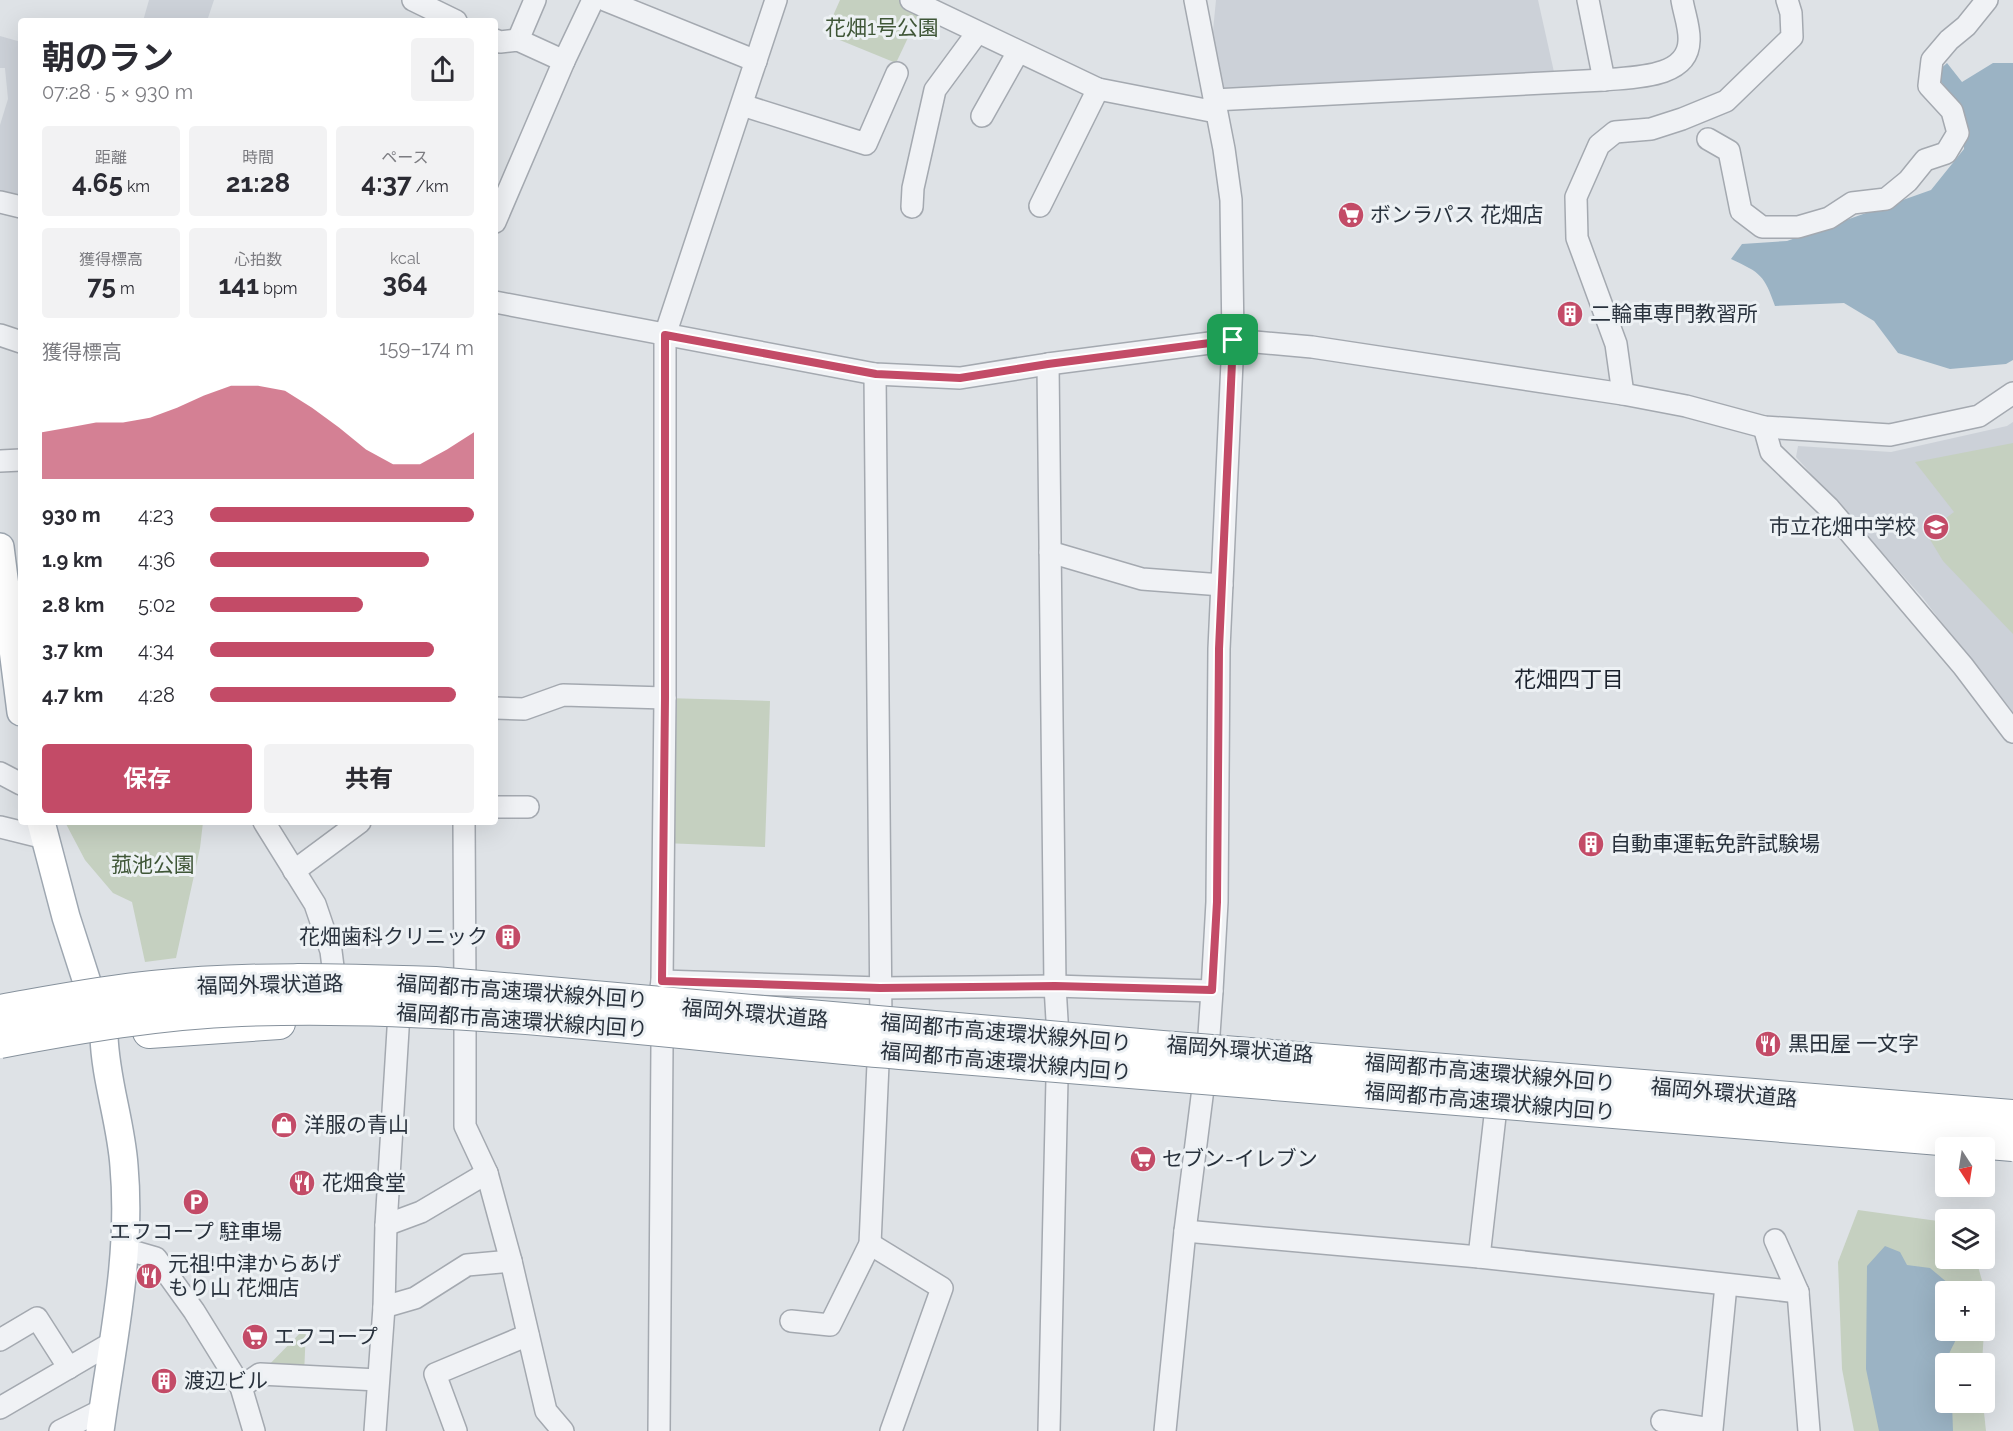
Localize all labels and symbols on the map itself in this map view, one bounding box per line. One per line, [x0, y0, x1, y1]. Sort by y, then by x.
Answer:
park label: 花畑1号公園 [825, 15, 939, 40]
supermarket icon: ボンラパス 花畑店 [1336, 200, 1366, 230]
place label: ボンラパス 花畑店 [1370, 202, 1543, 227]
building icon: 二輪車専門教習所 [1555, 299, 1585, 329]
place label: 二輪車専門教習所 [1590, 301, 1758, 326]
pin [1207, 314, 1258, 365]
school or university icon: 市立花畑中学校 [1921, 512, 1951, 542]
place label: 市立花畑中学校 [1769, 514, 1916, 539]
district label: 花畑四丁目 [1514, 666, 1624, 692]
building icon: 自動車運転免許試験場 [1576, 829, 1606, 859]
place label: 自動車運転免許試験場 [1610, 831, 1820, 856]
park label: 菰池公園 [111, 852, 195, 877]
building icon: 花畑歯科クリニック [493, 922, 523, 952]
place label: 花畑歯科クリニック [299, 924, 488, 949]
street label: 福岡都市高速環状線外回り [395, 970, 649, 1013]
street label: 福岡外環状道路 [196, 971, 344, 998]
street label: 福岡外環状道路 [681, 995, 829, 1032]
street label: 福岡都市高速環状線内回り [395, 999, 649, 1042]
street label: 福岡都市高速環状線外回り [879, 1009, 1133, 1056]
restaurant icon: 黒田屋 一文字 [1753, 1029, 1783, 1059]
place label: 黒田屋 一文字 [1788, 1031, 1919, 1056]
street label: 福岡外環状道路 [1166, 1032, 1314, 1067]
street label: 福岡都市高速環状線内回り [879, 1038, 1133, 1085]
street label: 福岡都市高速環状線外回り [1363, 1049, 1617, 1096]
street label: 福岡外環状道路 [1650, 1074, 1798, 1111]
street label: 福岡都市高速環状線内回り [1363, 1078, 1617, 1125]
shop icon: 洋服の青山 [269, 1110, 299, 1140]
place label: 洋服の青山 [304, 1112, 409, 1137]
north arrow [1935, 1137, 1995, 1197]
supermarket icon: セブン-イレブン [1128, 1144, 1158, 1174]
place label: セブン-イレブン [1162, 1146, 1318, 1171]
restaurant icon: 花畑食堂 [287, 1168, 317, 1198]
place label: 花畑食堂 [322, 1170, 406, 1195]
parking icon: エフコープ 駐車場 [181, 1187, 211, 1217]
place label: エフコープ 駐車場 [110, 1219, 282, 1244]
place label: 元祖!中津からあげ もり山 花畑店 [168, 1251, 341, 1300]
restaurant icon: 元祖!中津からあげ もり山 花畑店 [134, 1261, 164, 1291]
supermarket icon: エフコープ [240, 1322, 270, 1352]
place label: エフコープ [274, 1324, 378, 1349]
building icon: 渡辺ビル [149, 1366, 179, 1396]
place label: 渡辺ビル [184, 1368, 268, 1393]

